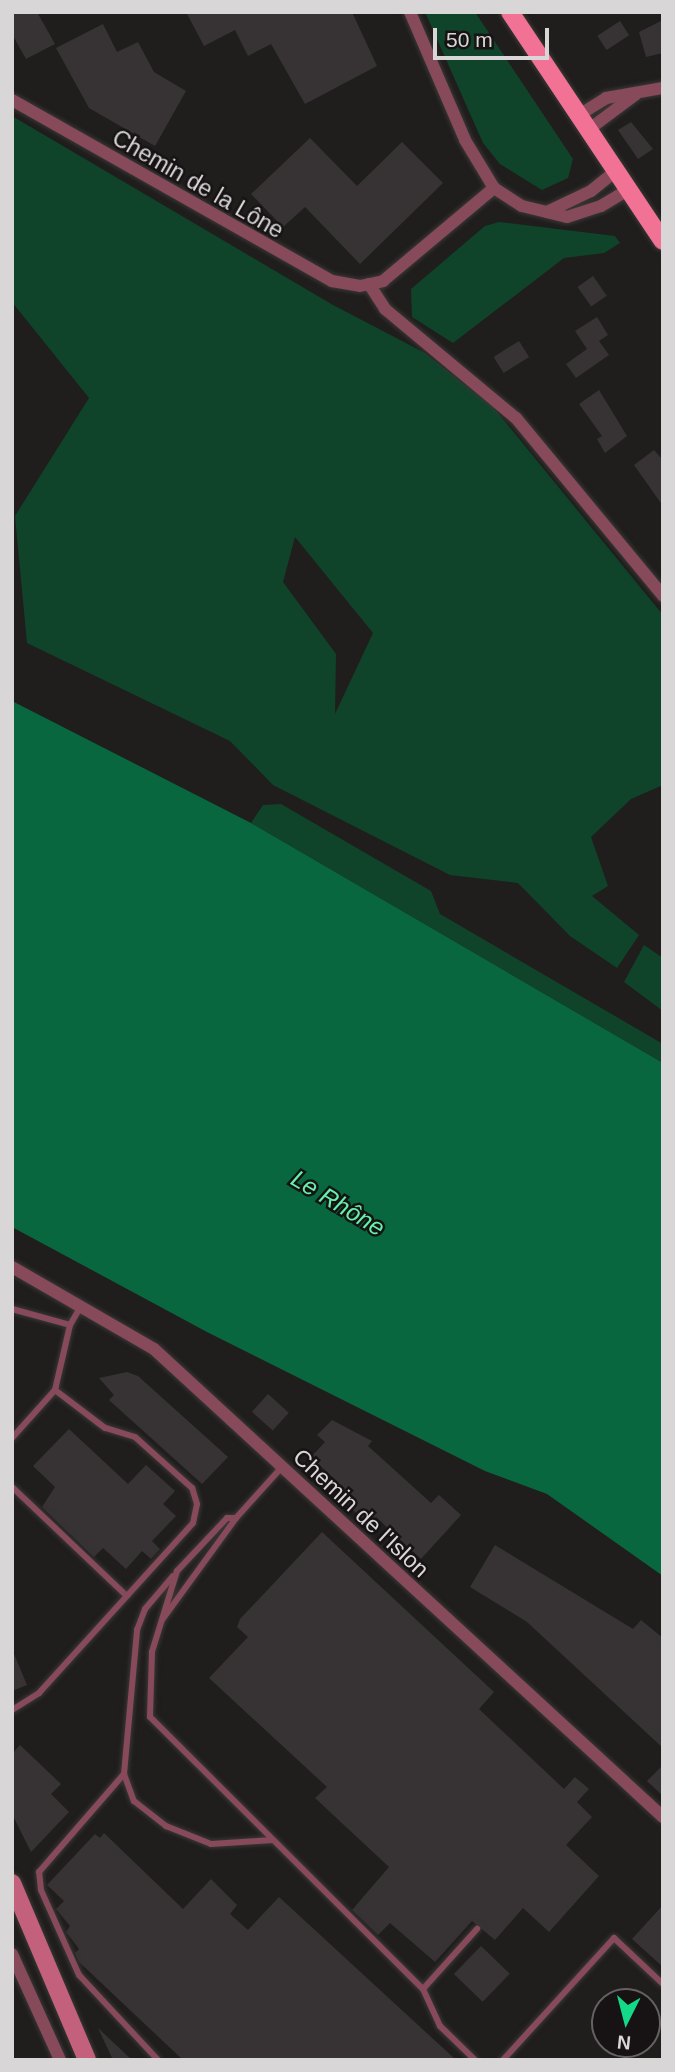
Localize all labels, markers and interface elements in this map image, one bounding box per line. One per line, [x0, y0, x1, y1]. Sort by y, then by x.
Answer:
scale bar [437, 14, 552, 58]
text: 50 m [446, 28, 493, 51]
street label: Chemin de la Lône [107, 124, 289, 244]
water label: Le Rhône [286, 1164, 390, 1242]
street label: Chemin de l'Islon [287, 1443, 435, 1583]
north arrow [591, 1988, 661, 2058]
text: N [616, 2031, 632, 2054]

